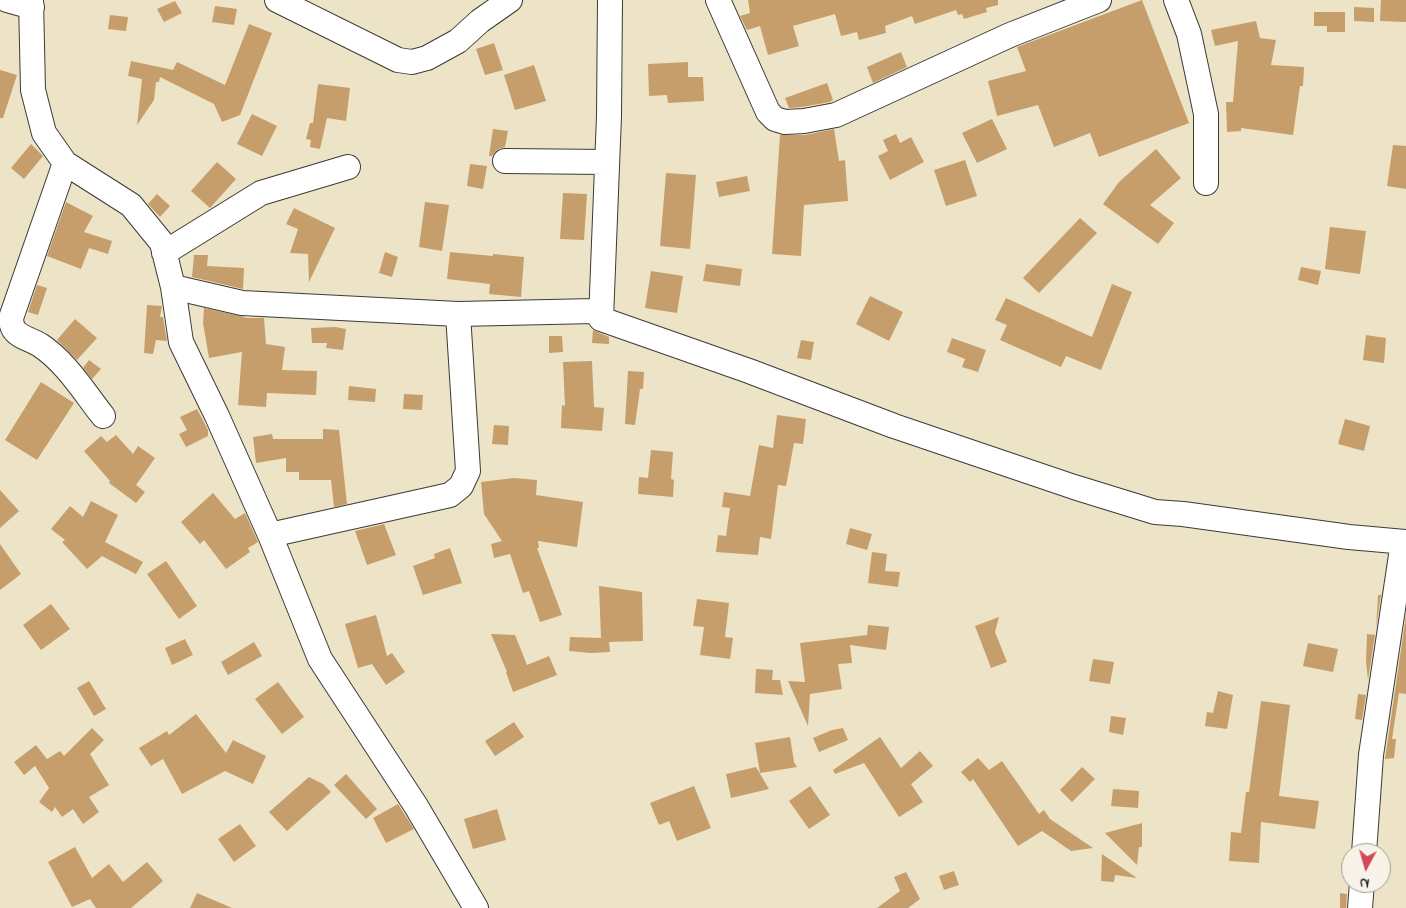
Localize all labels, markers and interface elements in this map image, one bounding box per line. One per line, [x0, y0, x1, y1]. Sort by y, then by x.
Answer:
north arrow [1341, 843, 1391, 893]
text: N [1359, 871, 1370, 893]

